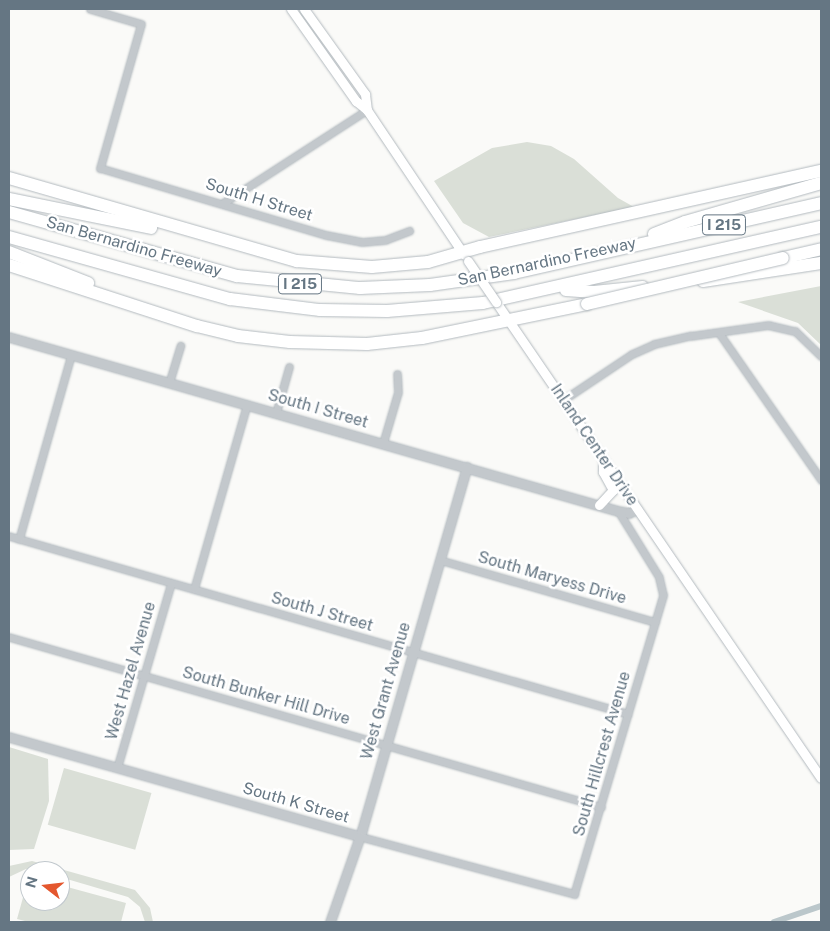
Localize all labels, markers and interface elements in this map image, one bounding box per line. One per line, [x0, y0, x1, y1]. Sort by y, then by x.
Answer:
street label: South H Street [203, 175, 315, 225]
road number: I 215 [702, 212, 746, 238]
street label: San Bernardino Freeway [44, 213, 224, 281]
street label: San Bernardino Freeway [456, 234, 638, 290]
road number: I 215 [278, 272, 322, 296]
street label: Inland Center Drive [546, 381, 642, 509]
street label: South I Street [266, 386, 370, 432]
street label: South Maryess Drive [476, 548, 628, 608]
street label: South J Street [269, 588, 375, 636]
street label: West Hazel Avenue [102, 600, 160, 742]
street label: West Grant Avenue [357, 620, 415, 762]
street label: South Bunker Hill Drive [180, 663, 352, 729]
street label: South Hillcrest Avenue [569, 669, 635, 839]
street label: South K Street [241, 779, 351, 827]
north arrow [20, 861, 70, 911]
text: N [22, 875, 41, 890]

